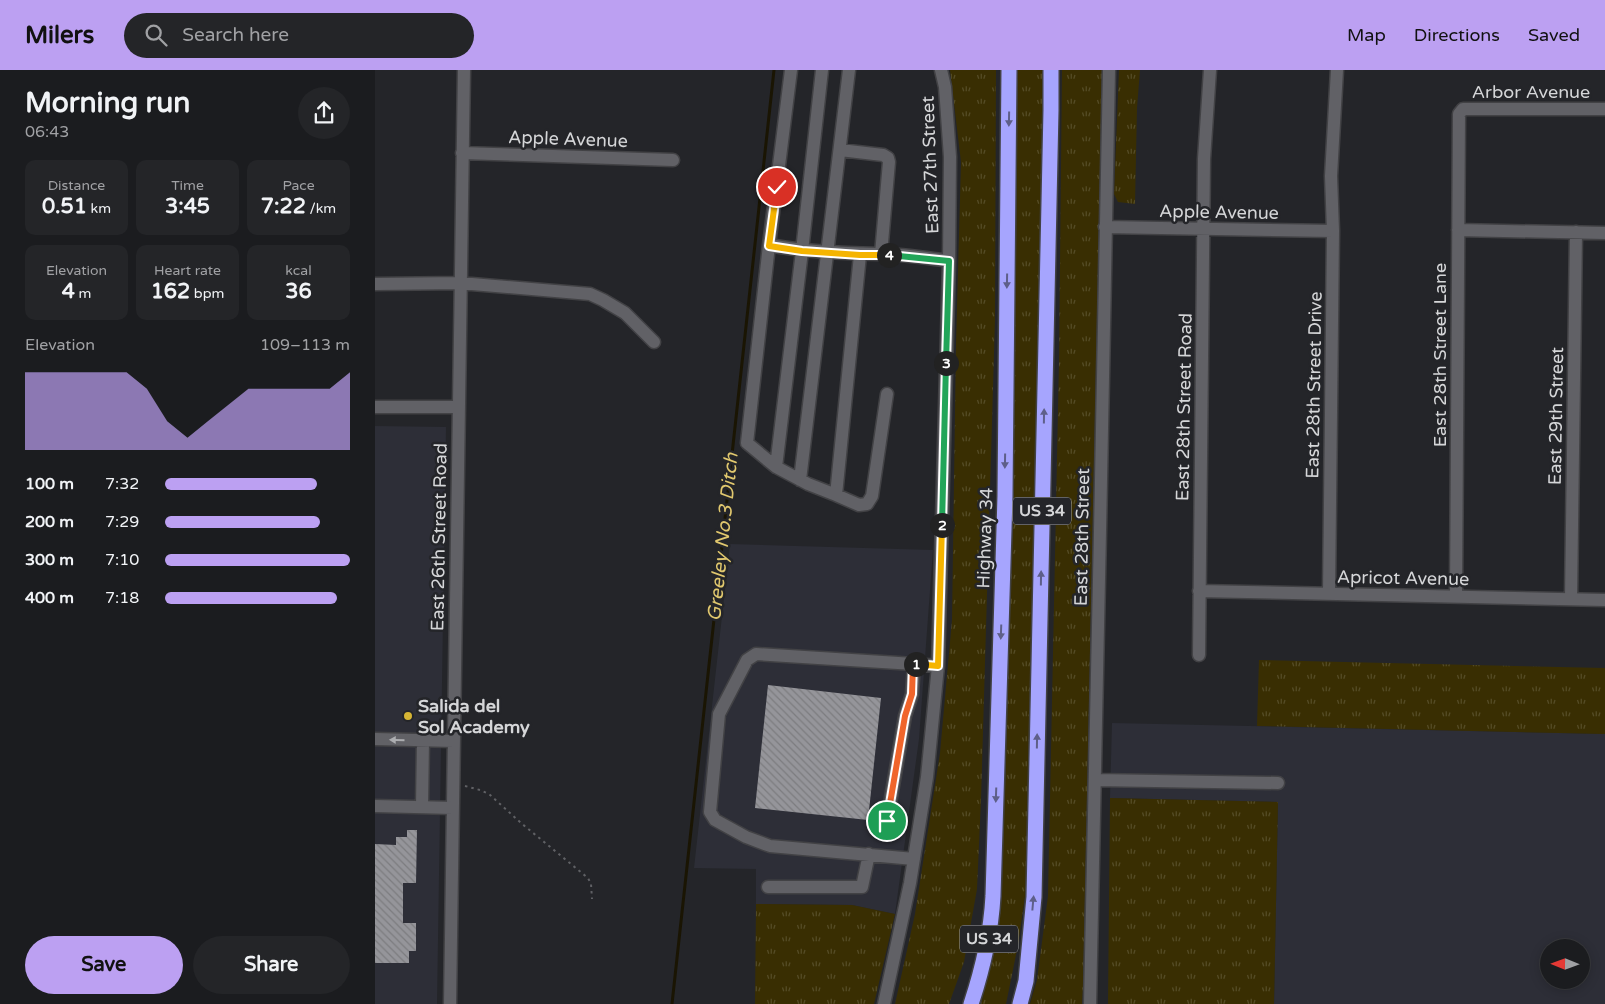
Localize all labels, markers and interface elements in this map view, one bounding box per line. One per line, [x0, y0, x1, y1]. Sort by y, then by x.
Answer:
search box [124, 13, 474, 58]
text: Milers [25, 21, 94, 50]
icon: search [142, 21, 170, 49]
text: Search here [182, 24, 289, 46]
text: Map [1347, 24, 1386, 46]
text: Directions [1414, 24, 1500, 46]
text: Saved [1528, 24, 1580, 46]
street label: Arbor Avenue [1472, 81, 1590, 103]
text: Morning run [25, 86, 190, 120]
button: share [298, 87, 350, 139]
street label: East 27th Street [917, 95, 943, 234]
one-way arrow [1004, 111, 1012, 127]
text: 06:43 [25, 122, 69, 142]
street label: Apple Avenue [508, 126, 628, 152]
pin [756, 166, 798, 208]
icon: check [763, 173, 791, 201]
text: Distance [48, 177, 105, 194]
text: Time [171, 177, 204, 194]
text: Pace [282, 177, 315, 194]
text: 0.51 [42, 194, 87, 219]
text: 3:45 [165, 194, 210, 219]
text: 7:22 [261, 194, 306, 219]
text: km [87, 200, 111, 217]
text: /km [306, 200, 336, 217]
street label: Apple Avenue [1159, 200, 1279, 224]
pin: 4 [877, 242, 901, 268]
text: 4 [885, 247, 894, 264]
text: Elevation [46, 262, 107, 279]
text: Heart rate [154, 262, 221, 279]
text: kcal [285, 262, 312, 279]
street label: East 28th Street Lane [1429, 263, 1451, 447]
one-way arrow [1003, 273, 1011, 289]
text: 4 [62, 279, 75, 304]
text: 162 [151, 279, 190, 304]
text: 36 [285, 279, 312, 304]
text: m [75, 285, 91, 302]
text: bpm [190, 285, 224, 302]
street label: East 28th Street Drive [1301, 291, 1327, 479]
street label: East 28th Street Road [1171, 313, 1197, 501]
text: Elevation [25, 335, 95, 355]
text: 109–113 m [260, 335, 350, 355]
street label: East 29th Street [1544, 347, 1568, 485]
pin: 3 [933, 350, 959, 376]
text: 3 [942, 355, 951, 372]
one-way arrow [1041, 408, 1049, 424]
street label: East 26th Street Road [426, 443, 452, 631]
water label: Greeley No.3 Ditch [703, 451, 743, 622]
one-way arrow [1001, 453, 1009, 469]
street label: East 28th Street [1070, 468, 1094, 606]
text: 100 m [25, 474, 74, 494]
text: 7:32 [105, 474, 139, 494]
street label: Highway 34 [972, 487, 998, 589]
road number: US 34 [1013, 498, 1071, 524]
text: 200 m [25, 512, 74, 532]
text: 7:29 [105, 512, 139, 532]
pin: 2 [929, 512, 955, 538]
text: 2 [938, 517, 947, 534]
text: 300 m [25, 550, 74, 570]
text: 7:10 [105, 550, 139, 570]
street label: Apricot Avenue [1337, 566, 1469, 590]
one-way arrow [1037, 570, 1045, 586]
text: 400 m [25, 588, 74, 608]
text: 7:18 [105, 588, 139, 608]
one-way arrow [996, 625, 1004, 641]
pin: 1 [903, 652, 929, 676]
text: 1 [912, 656, 921, 673]
place label: Salida del Sol Academy [418, 695, 530, 738]
marker: Salida del Sol Academy [402, 710, 414, 722]
one-way arrow [1033, 733, 1041, 749]
one-way arrow [389, 735, 405, 743]
one-way arrow [992, 787, 1000, 803]
pin [866, 800, 908, 842]
icon: arrive [873, 807, 901, 835]
one-way arrow [1029, 895, 1037, 911]
road number: US 34 [960, 926, 1018, 952]
button: Save [25, 936, 183, 994]
button: Share [193, 936, 350, 994]
north arrow [1540, 939, 1590, 989]
map controls [1540, 939, 1590, 989]

